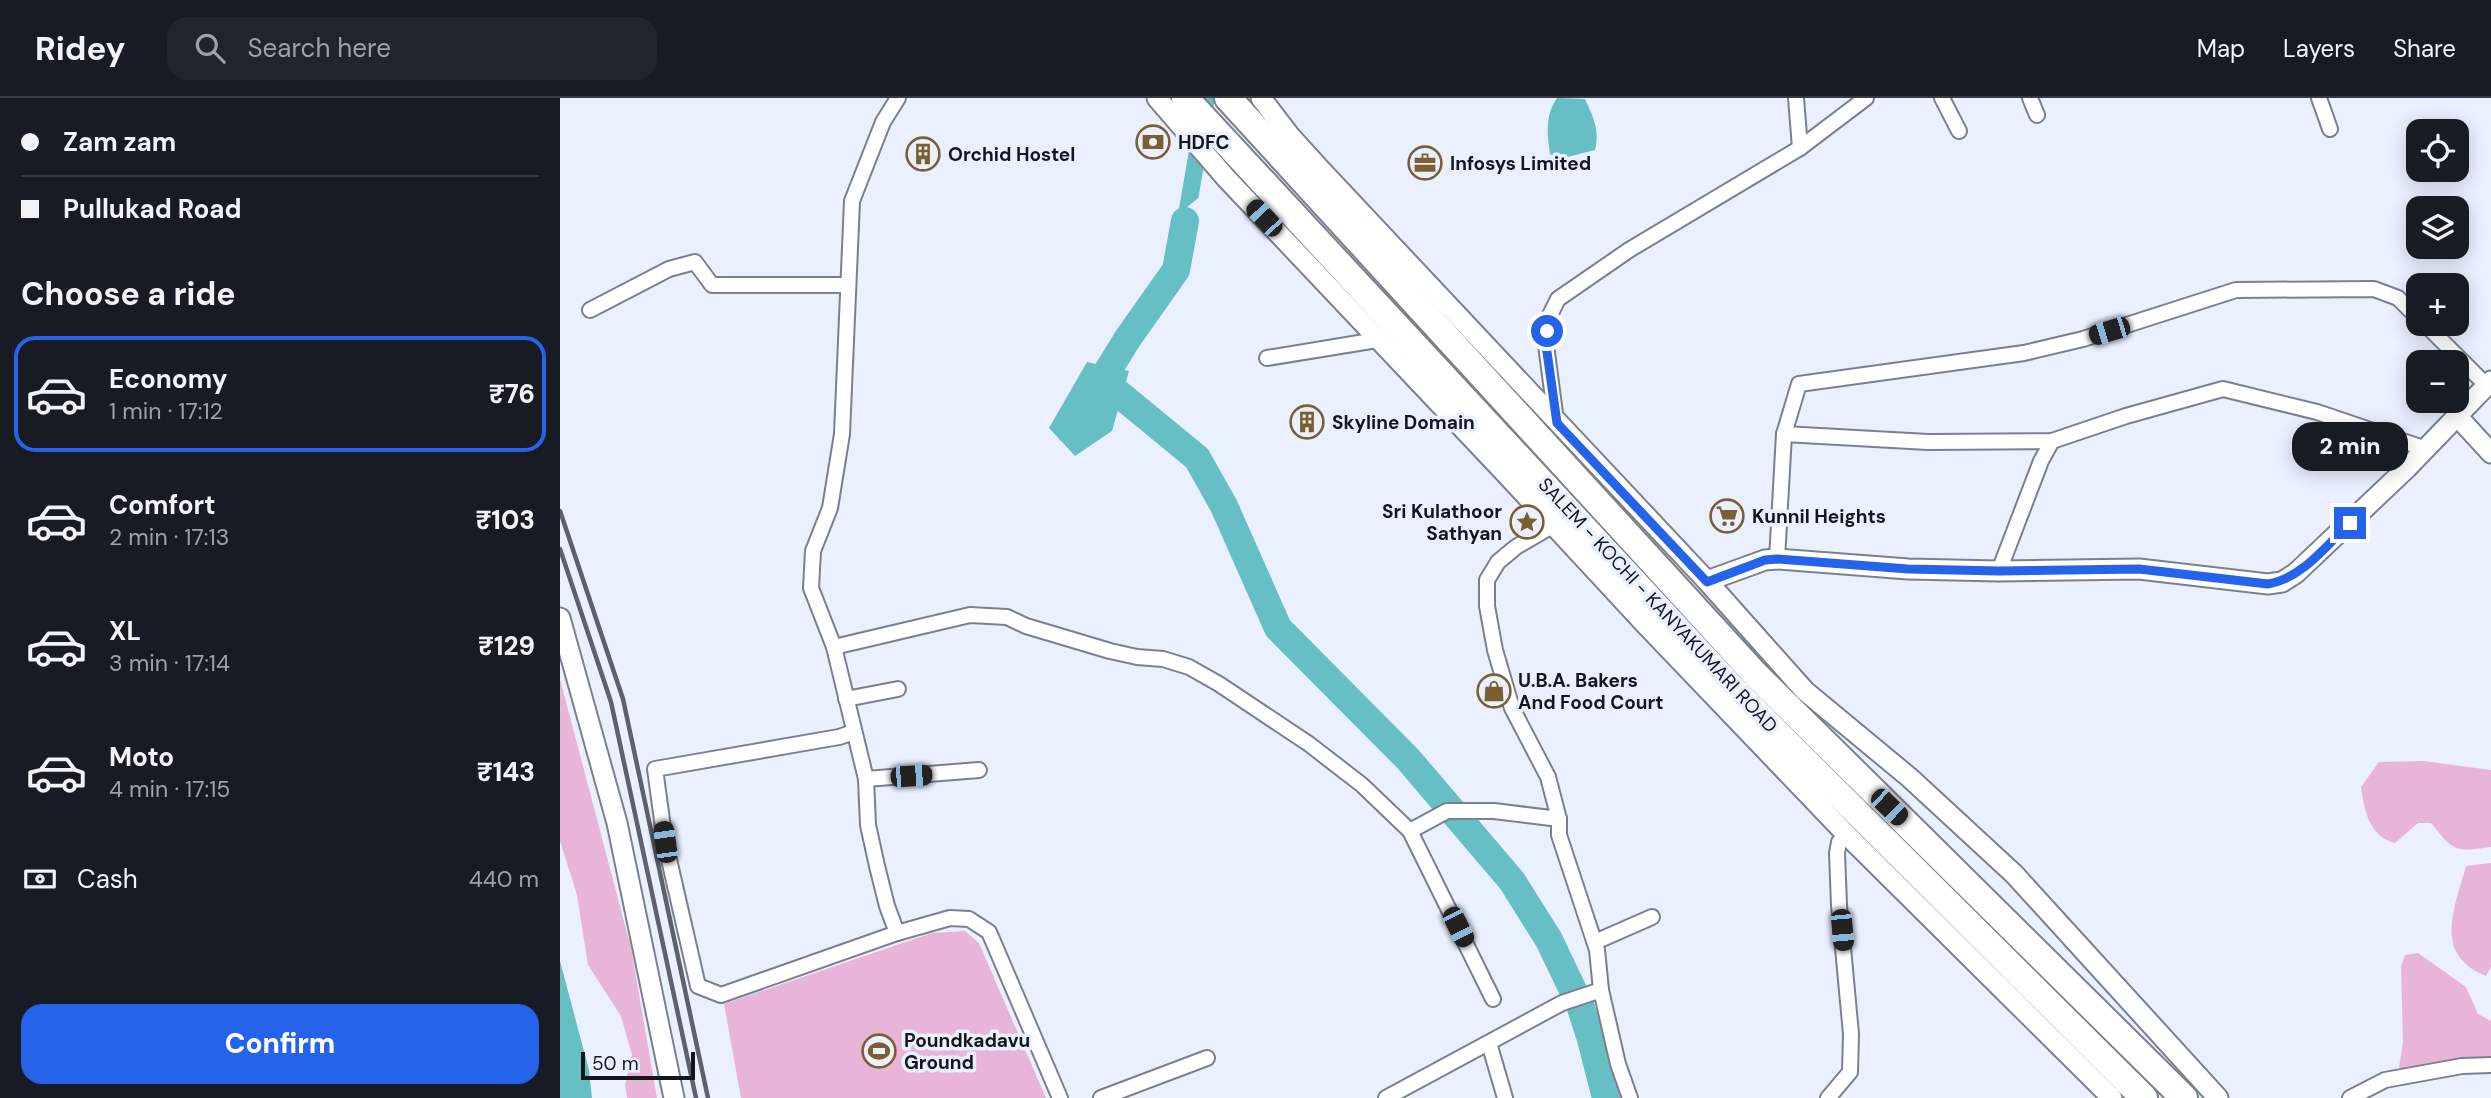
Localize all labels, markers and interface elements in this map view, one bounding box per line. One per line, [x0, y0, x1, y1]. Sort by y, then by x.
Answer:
search box [167, 17, 657, 80]
text: Ridey [35, 27, 125, 70]
icon: search [191, 29, 229, 67]
text: Search here [247, 31, 391, 65]
text: Map [2197, 33, 2245, 64]
text: Layers [2283, 33, 2355, 64]
text: Share [2393, 33, 2456, 64]
map controls [2406, 119, 2469, 413]
button: locate [2406, 119, 2469, 182]
bank icon: HDFC [1134, 123, 1172, 161]
text: Zam zam [63, 125, 176, 159]
place label: HDFC [1178, 130, 1230, 155]
building icon: Orchid Hostel [904, 135, 942, 173]
place label: Orchid Hostel [948, 142, 1075, 167]
office icon: Infosys Limited [1406, 144, 1444, 182]
place label: Infosys Limited [1450, 151, 1591, 176]
text: Pullukad Road [63, 192, 242, 226]
car [1242, 195, 1287, 241]
button: layers [2406, 196, 2469, 259]
text: Choose a ride [21, 273, 236, 315]
button: + [2406, 273, 2469, 336]
route start [1531, 315, 1563, 347]
car [2086, 315, 2133, 347]
button: − [2406, 350, 2469, 413]
text: Economy [109, 362, 227, 396]
icon: car [25, 363, 88, 426]
text: ₹76 [489, 377, 535, 411]
text: 1 min · 17:12 [109, 396, 223, 426]
building icon: Skyline Domain [1288, 403, 1326, 441]
place label: Skyline Domain [1332, 410, 1475, 435]
callout: 2 min [2292, 422, 2408, 470]
text: 2 min [2319, 431, 2381, 461]
street label: SALEM - KOCHI - KANYAKUMARI ROAD [1533, 472, 1783, 738]
text: Comfort [109, 488, 215, 522]
icon: car [25, 489, 88, 552]
supermarket icon: Kunnil Heights [1708, 497, 1746, 535]
place label: Sri Kulathoor Sathyan [1382, 499, 1502, 546]
text: ₹103 [475, 503, 535, 537]
place icon: Sri Kulathoor Sathyan [1508, 503, 1546, 541]
place label: Kunnil Heights [1752, 504, 1886, 529]
route end [2334, 507, 2366, 539]
text: 2 min · 17:13 [109, 522, 229, 552]
text: XL [109, 614, 141, 648]
icon: car [25, 615, 88, 678]
text: ₹129 [478, 629, 535, 663]
text: 3 min · 17:14 [109, 648, 230, 678]
place label: U.B.A. Bakers And Food Court [1518, 668, 1664, 715]
shop icon: U.B.A. Bakers And Food Court [1475, 672, 1513, 710]
text: Moto [109, 740, 174, 774]
icon: car [25, 741, 88, 804]
text: ₹143 [477, 755, 535, 789]
car [890, 764, 933, 788]
text: 4 min · 17:15 [109, 774, 230, 804]
car [1867, 785, 1912, 829]
car [652, 820, 679, 864]
icon: cash [21, 860, 59, 898]
text: Cash [77, 862, 138, 896]
text: 440 m [469, 864, 539, 894]
car [1440, 904, 1477, 950]
car [1830, 908, 1855, 952]
button: Confirm [21, 1004, 539, 1084]
place label: Poundkadavu Ground [904, 1028, 1030, 1075]
sports icon: Poundkadavu Ground [860, 1032, 898, 1070]
scale bar [581, 1049, 695, 1081]
text: 50 m [592, 1051, 639, 1076]

